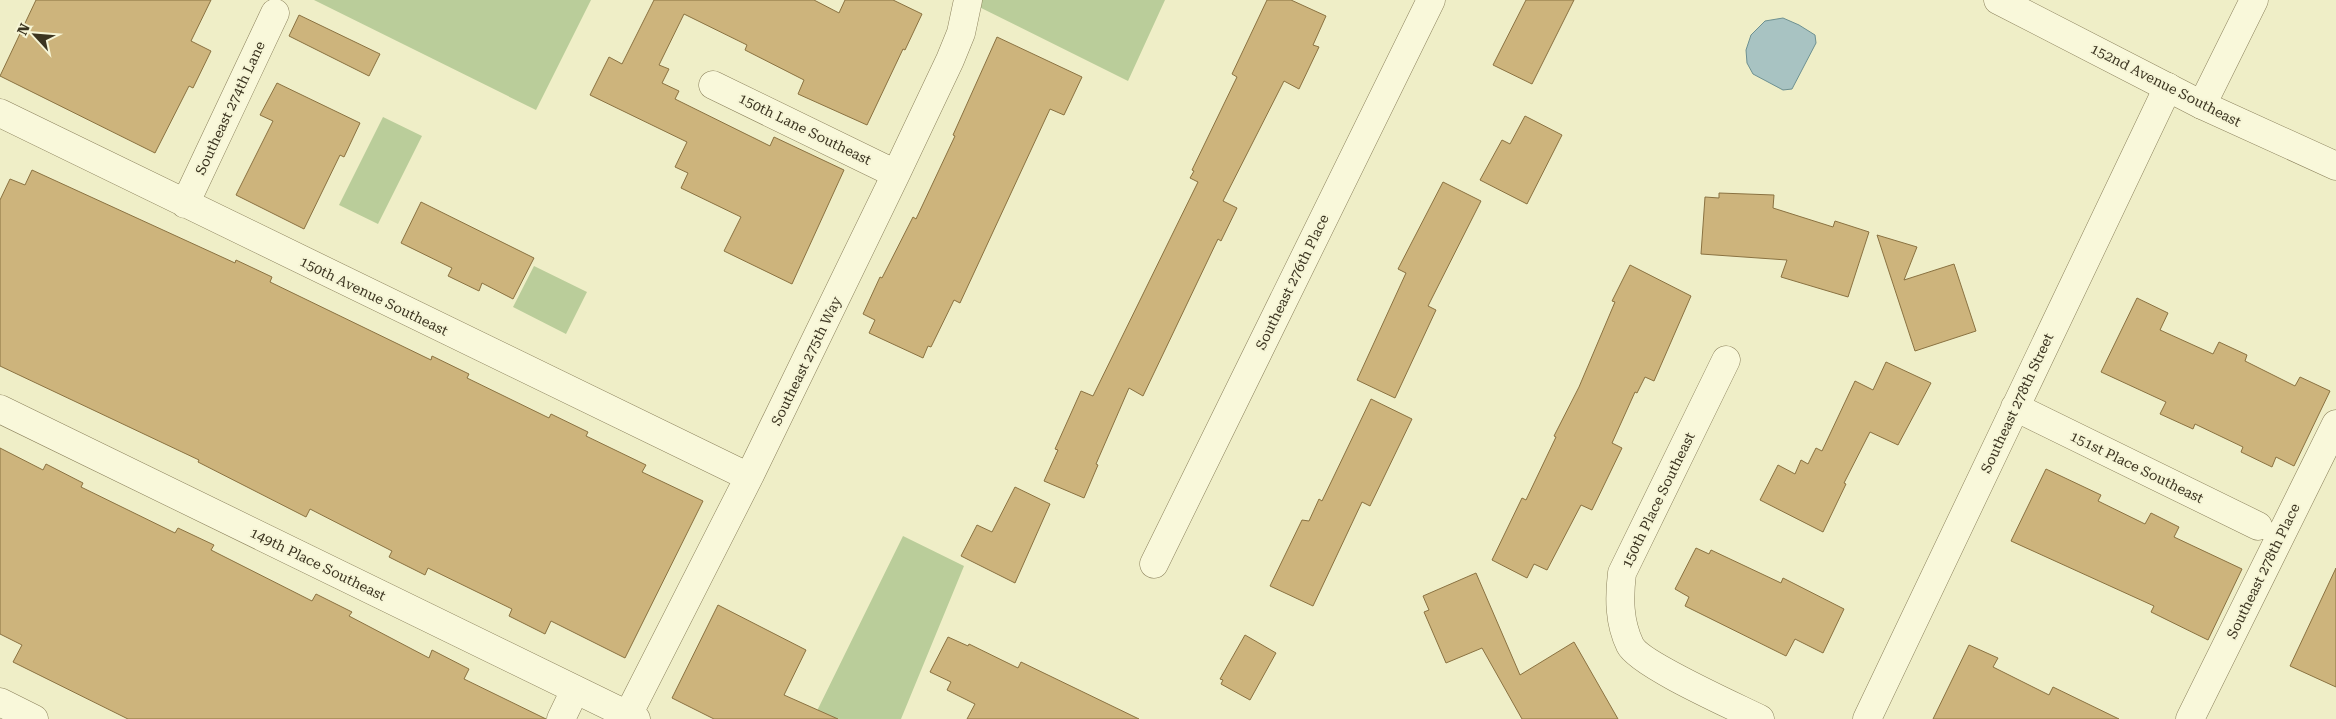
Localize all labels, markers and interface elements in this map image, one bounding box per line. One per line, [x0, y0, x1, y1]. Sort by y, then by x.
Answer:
north arrow [10, 10, 60, 60]
text: N [14, 21, 33, 38]
street label: Southeast 274th Lane [192, 38, 268, 177]
street label: 152nd Avenue Southeast [2088, 40, 2244, 130]
street label: 150th Lane Southeast [736, 90, 874, 168]
street label: Southeast 276th Place [1252, 211, 1332, 352]
street label: 150th Avenue Southeast [297, 253, 451, 339]
street label: Southeast 275th Way [768, 293, 845, 428]
street label: Southeast 278th Street [1977, 330, 2057, 476]
street label: 151st Place Southeast [2068, 428, 2206, 506]
street label: 150th Place Southeast [1618, 430, 1698, 570]
street label: Southeast 278th Place [2223, 500, 2303, 641]
street label: 149th Place Southeast [248, 524, 388, 604]

